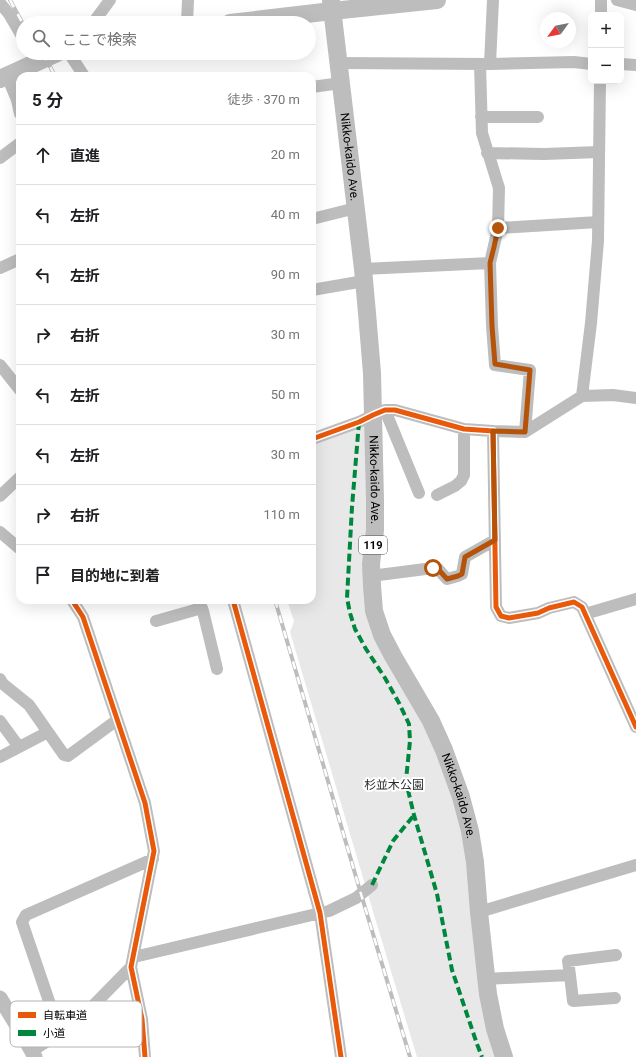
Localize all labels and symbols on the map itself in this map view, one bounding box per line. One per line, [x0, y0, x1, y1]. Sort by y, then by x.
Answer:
north arrow [540, 12, 576, 48]
street label: Nikko-kaido Ave. [337, 112, 362, 202]
route end [489, 219, 507, 237]
street label: Nikko-kaido Ave. [366, 435, 382, 524]
road number: 119 [359, 536, 387, 554]
route start [424, 559, 442, 577]
street label: Nikko-kaido Ave. [439, 751, 478, 840]
park label: 杉並木公園 [364, 778, 424, 792]
legend [10, 1001, 142, 1047]
text: 自転車道 [43, 1009, 87, 1022]
text: 小道 [43, 1027, 65, 1040]

